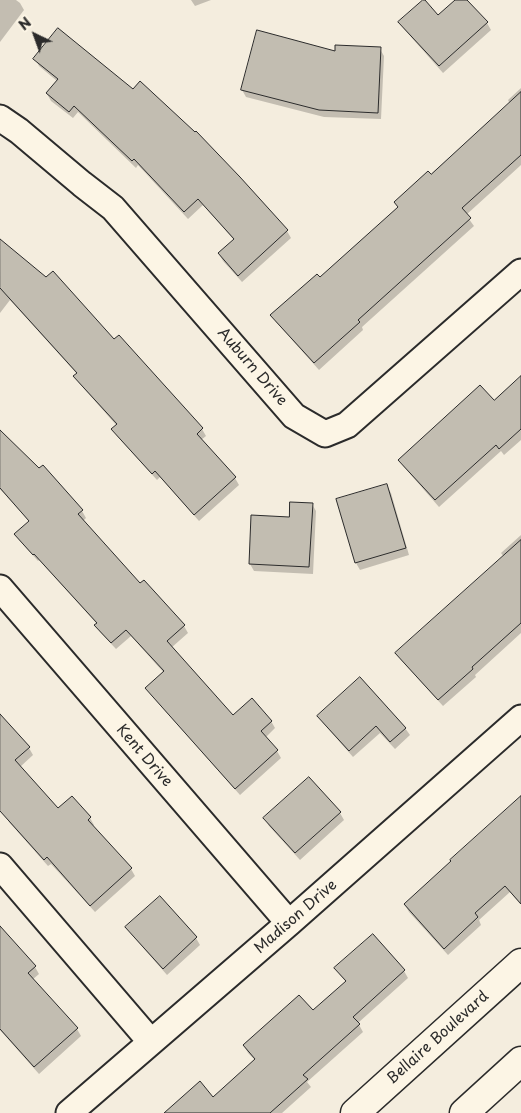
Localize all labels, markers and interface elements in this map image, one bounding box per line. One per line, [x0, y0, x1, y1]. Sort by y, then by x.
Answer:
north arrow [10, 10, 60, 60]
text: N [13, 12, 36, 35]
street label: Auburn Drive [213, 324, 291, 410]
street label: Kent Drive [112, 721, 176, 791]
street label: Madison Drive [251, 876, 341, 958]
street label: Bellaire Boulevard [383, 988, 493, 1088]

